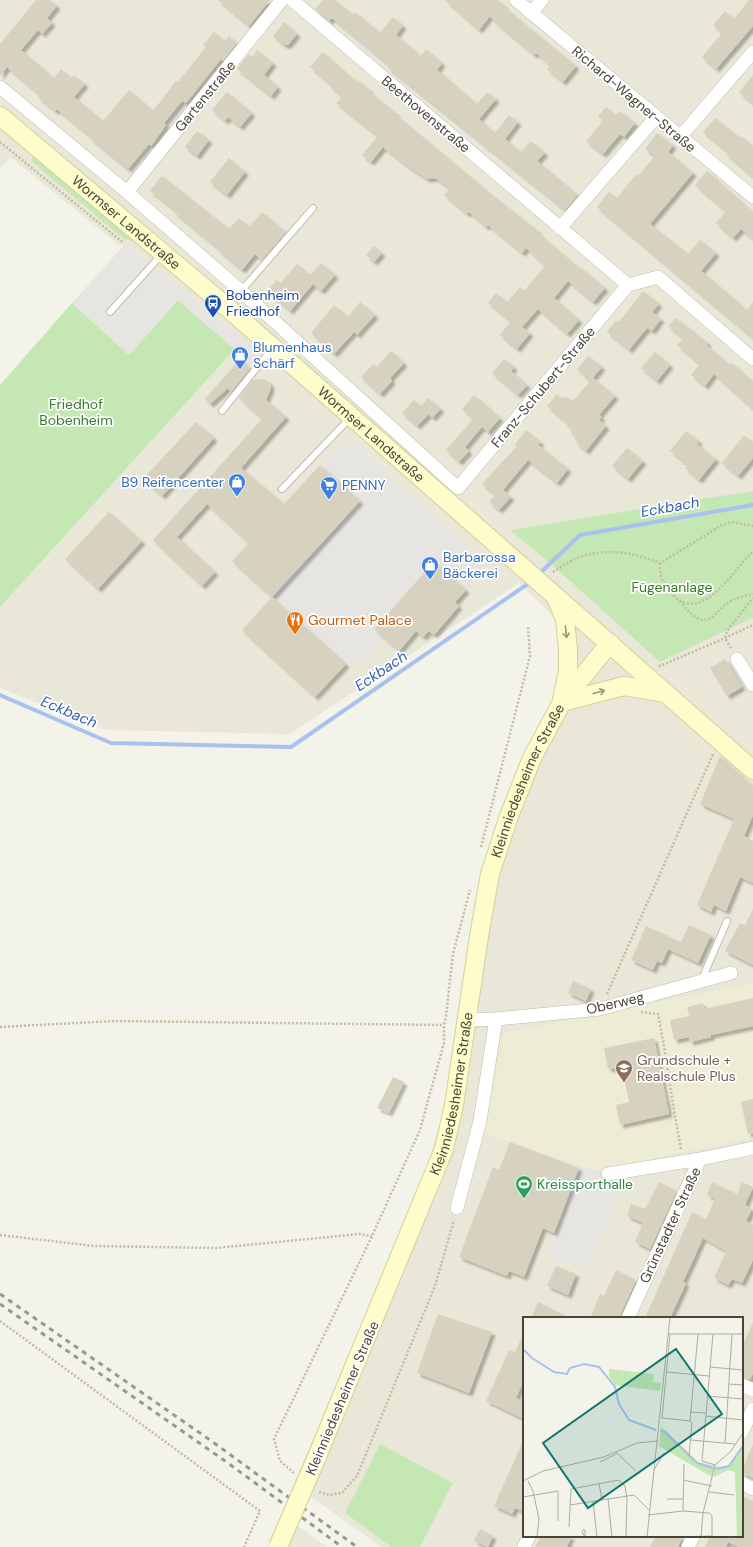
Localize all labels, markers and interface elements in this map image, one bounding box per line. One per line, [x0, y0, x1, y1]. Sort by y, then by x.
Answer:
street label: Richard-Wagner-Straße [568, 42, 700, 156]
street label: Gartenstraße [171, 57, 239, 135]
street label: Beethovenstraße [378, 72, 474, 156]
street label: Wormser Landstraße [68, 171, 184, 273]
place label: Bobenheim Friedhof [226, 286, 299, 320]
bus stop icon: Bobenheim Friedhof [203, 293, 223, 318]
street label: Franz-Schubert-Straße [487, 323, 599, 451]
place label: Blumenhaus Schärf [253, 338, 332, 372]
shop icon: Blumenhaus Schärf [230, 345, 250, 370]
street label: Wormser Landstraße [314, 382, 429, 486]
park label: Friedhof Bobenheim [39, 395, 113, 429]
shop icon: B9 Reifencenter [227, 472, 247, 497]
place label: B9 Reifencenter [121, 473, 224, 491]
supermarket icon: PENNY [319, 475, 339, 500]
place label: PENNY [342, 476, 386, 494]
water label: Eckbach [639, 492, 701, 522]
place label: Barbarossa Bäckerei [443, 548, 516, 582]
shop icon: Barbarossa Bäckerei [420, 555, 440, 580]
park label: Fügenanlage [632, 578, 713, 596]
restaurant icon: Gourmet Palace [285, 610, 305, 635]
place label: Gourmet Palace [308, 611, 412, 629]
one-way arrow [562, 625, 570, 638]
water label: Eckbach [351, 646, 411, 696]
one-way arrow [592, 688, 605, 695]
water label: Eckbach [38, 691, 101, 733]
street label: Kleinniedesheimer Straße [487, 701, 568, 860]
street label: Oberweg [584, 988, 646, 1018]
street label: Kleinniedesheimer Straße [425, 1011, 477, 1178]
place label: Grundschule + Realschule Plus [637, 1051, 736, 1085]
school or university icon: Grundschule + Realschule Plus [614, 1058, 634, 1083]
street label: Grünstadter Straße [635, 1164, 705, 1286]
sports icon: Kreissporthalle [514, 1174, 534, 1199]
place label: Kreissporthalle [537, 1175, 633, 1193]
inset map [523, 1317, 743, 1537]
street label: Kleinniedesheimer Straße [301, 1318, 383, 1478]

